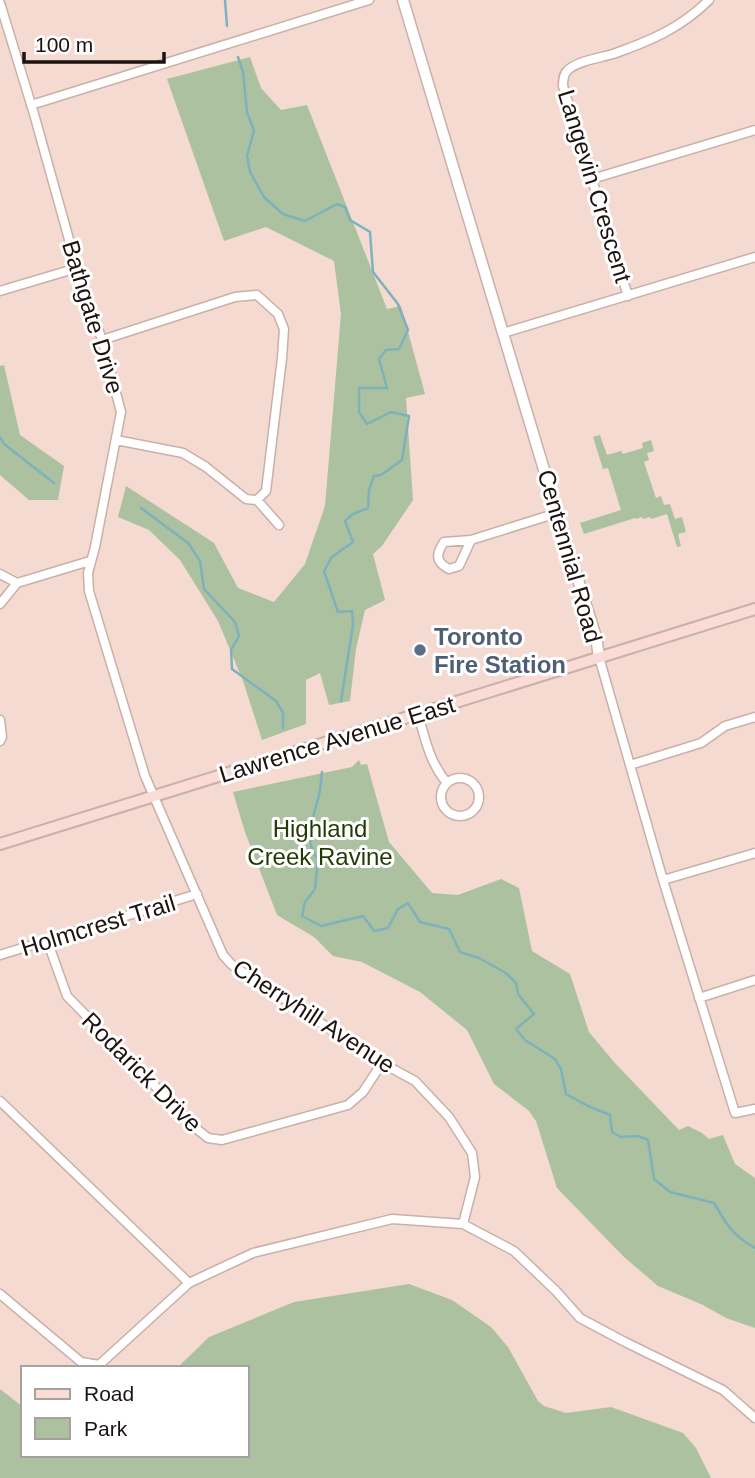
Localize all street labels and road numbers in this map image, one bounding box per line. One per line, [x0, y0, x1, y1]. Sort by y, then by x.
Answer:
street label: Langevin Crescent [553, 86, 637, 286]
street label: Bathgate Drive [57, 237, 129, 397]
street label: Centennial Road [532, 466, 608, 646]
street label: Lawrence Avenue East [216, 690, 458, 788]
street label: Holmcrest Trail [18, 889, 178, 961]
street label: Cherryhill Avenue [228, 954, 400, 1078]
street label: Rodarick Drive [77, 1007, 207, 1137]

